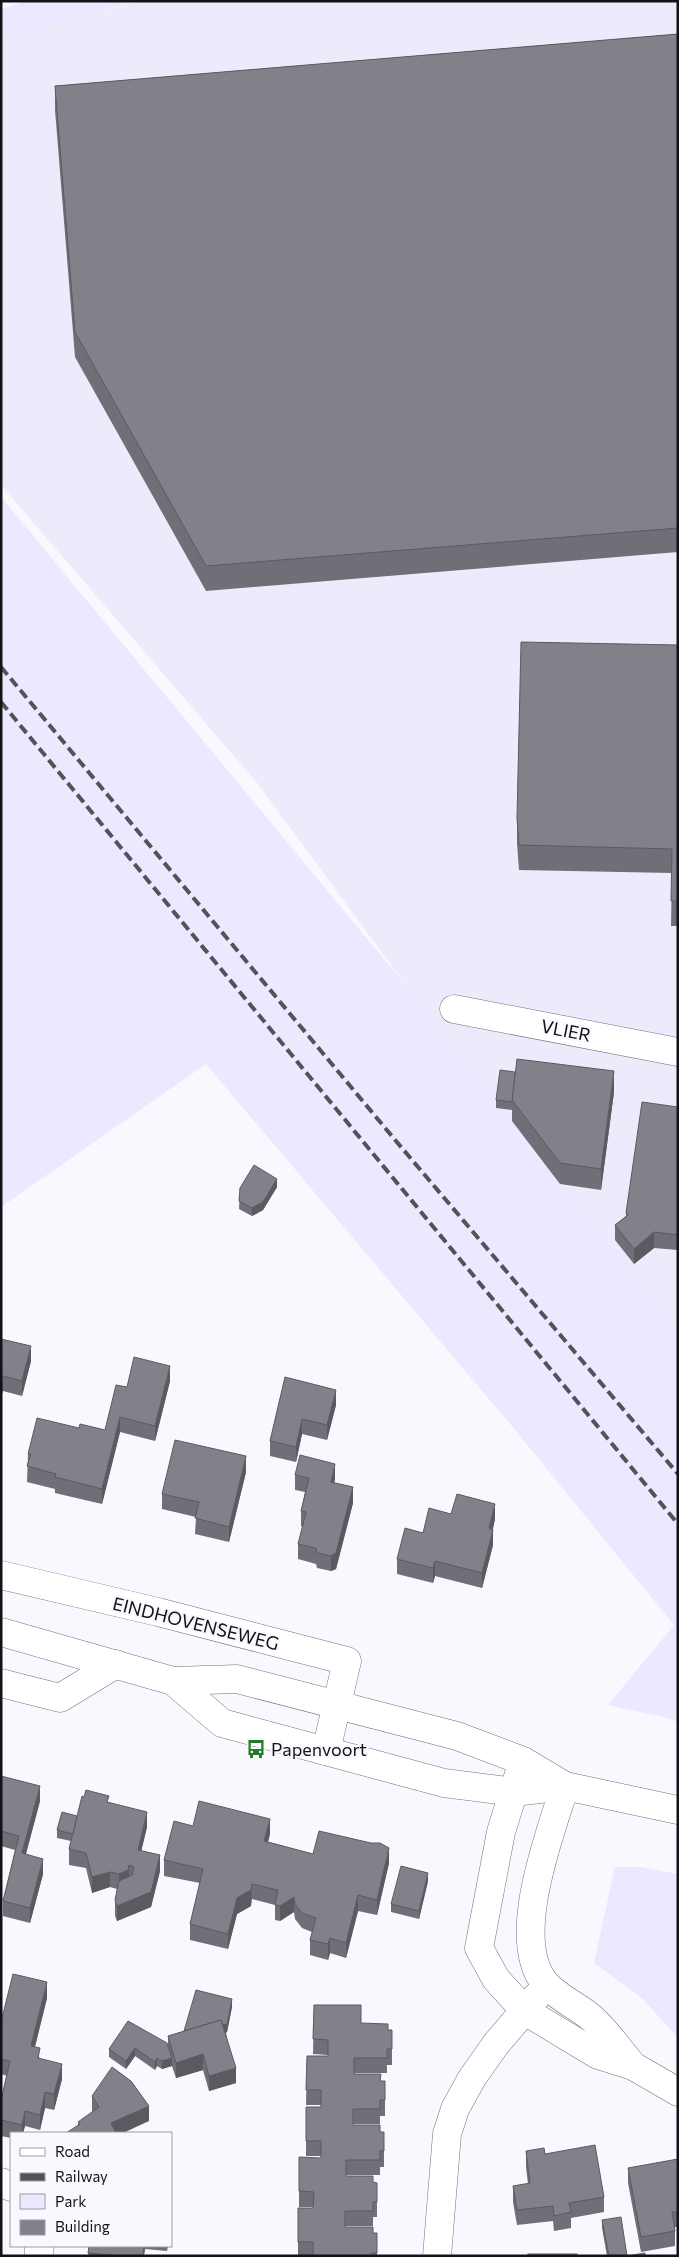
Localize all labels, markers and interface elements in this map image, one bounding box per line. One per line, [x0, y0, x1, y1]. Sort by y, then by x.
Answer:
street label: VLIER [539, 1014, 593, 1046]
street label: EINDHOVENSEWEG [111, 1592, 281, 1654]
bus stop icon: Papenvoort [245, 1738, 267, 1760]
place label: Papenvoort [271, 1738, 367, 1760]
legend [10, 2132, 172, 2247]
text: Road [55, 2142, 90, 2160]
text: Railway [55, 2167, 108, 2185]
text: Park [55, 2192, 86, 2210]
text: Building [55, 2217, 110, 2235]

